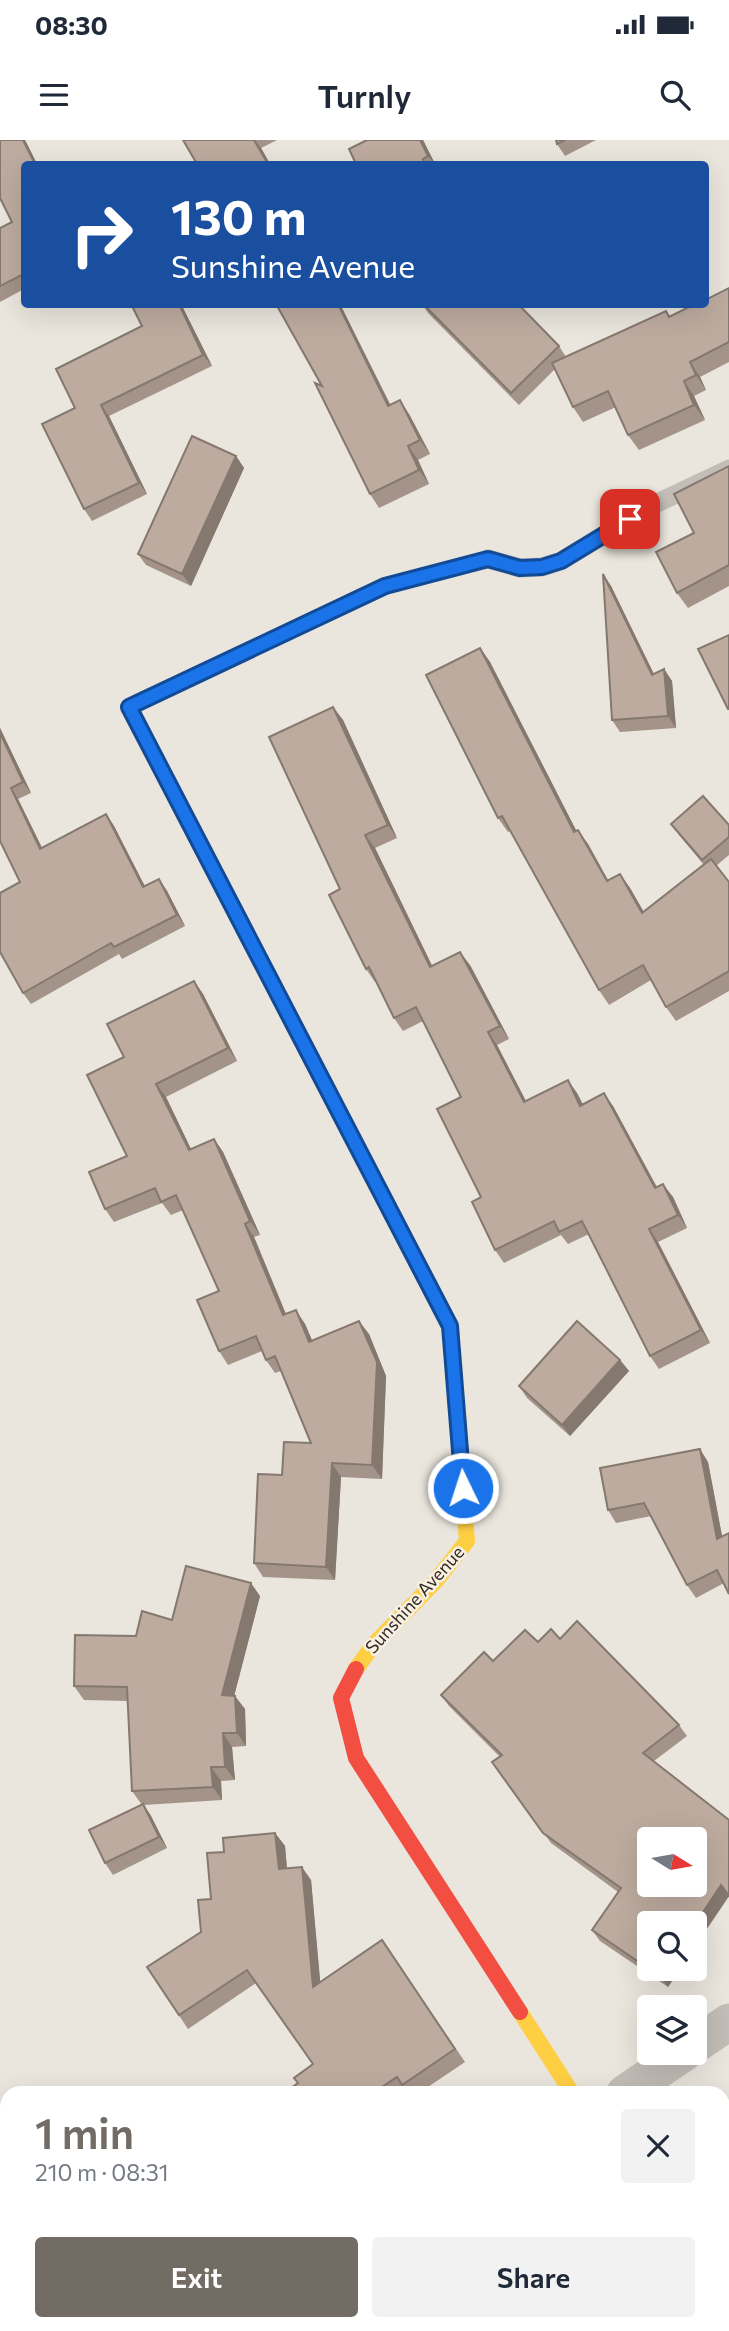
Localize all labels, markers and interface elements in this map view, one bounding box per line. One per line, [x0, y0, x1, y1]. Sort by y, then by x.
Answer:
text: 08:30 [35, 9, 108, 40]
text: Turnly [318, 75, 411, 115]
icon: menu [35, 76, 73, 114]
icon: search [656, 76, 694, 114]
text: 130 m [171, 185, 306, 245]
icon: right [56, 189, 147, 280]
text: Sunshine Avenue [171, 245, 415, 285]
pin [600, 489, 660, 549]
icon: arrive [611, 500, 649, 538]
position arrow [426, 1451, 500, 1525]
street label: Sunshine Avenue [360, 1541, 468, 1658]
north arrow [637, 1827, 707, 1897]
map controls [637, 1827, 707, 2065]
button: search [637, 1911, 707, 1981]
button: layers [637, 1995, 707, 2065]
text: 1 min [35, 2106, 134, 2158]
button: close [621, 2109, 695, 2183]
text: 210 m · 08:31 [35, 2158, 169, 2186]
button: Exit [35, 2237, 358, 2317]
button: Share [372, 2237, 695, 2317]

